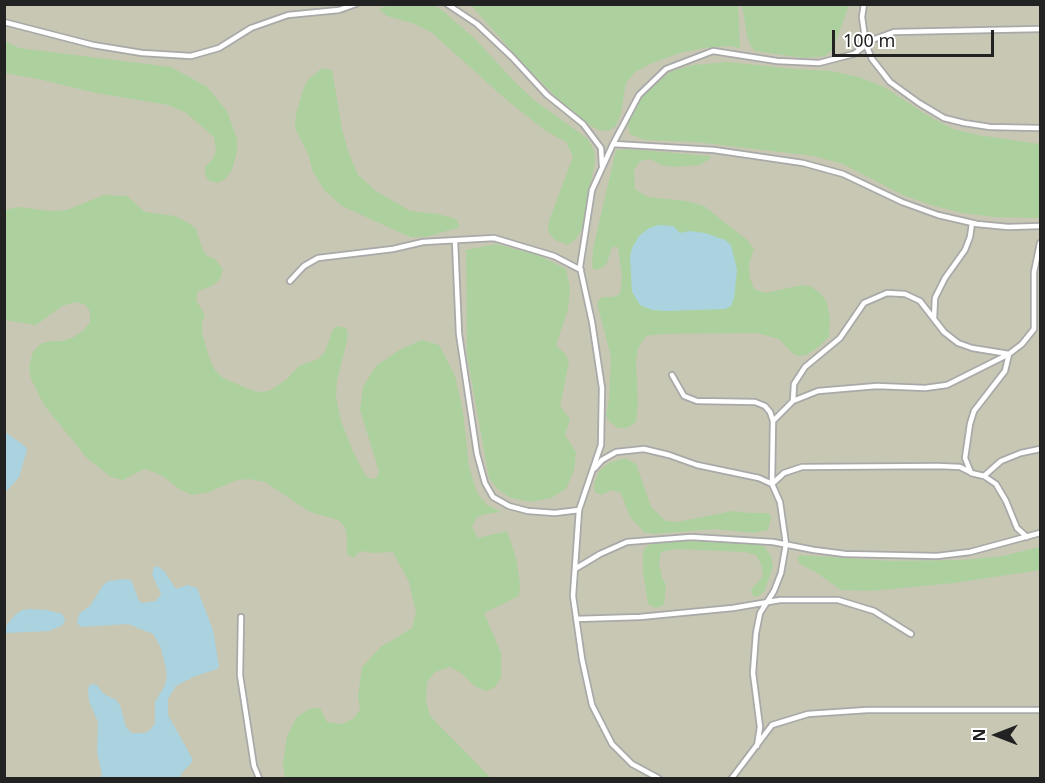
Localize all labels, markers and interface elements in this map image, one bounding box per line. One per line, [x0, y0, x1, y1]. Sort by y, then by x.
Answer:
scale bar [835, 18, 997, 56]
text: 100 m [843, 28, 895, 52]
north arrow [967, 705, 1027, 765]
text: N [968, 729, 990, 742]

